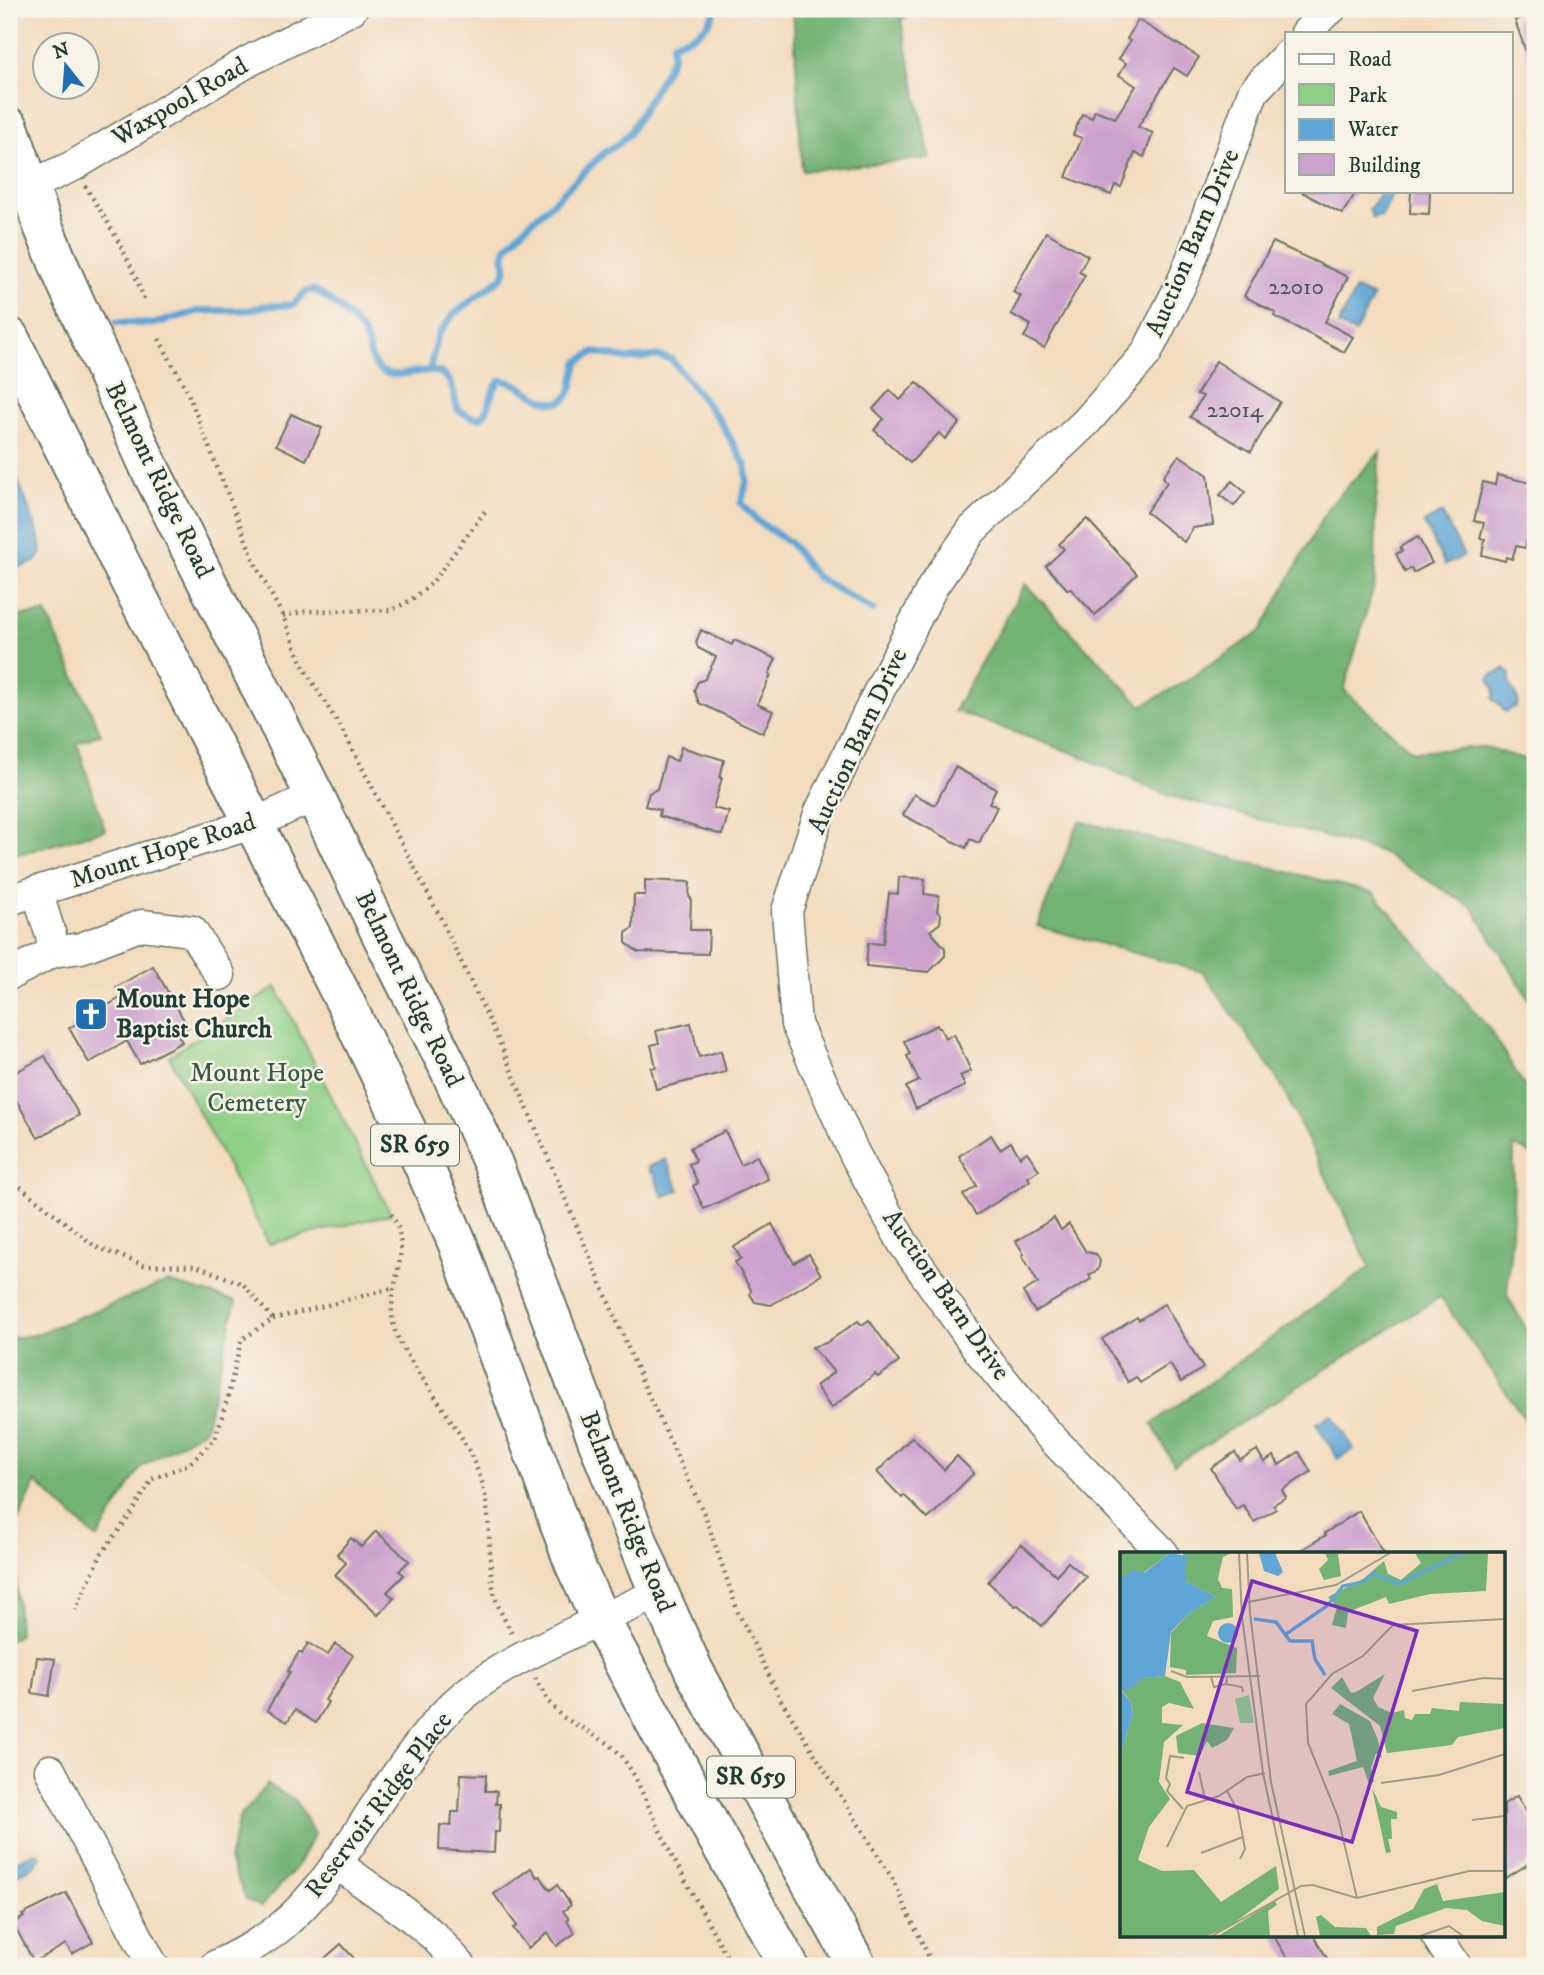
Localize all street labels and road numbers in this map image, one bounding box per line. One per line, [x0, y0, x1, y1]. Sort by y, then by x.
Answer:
street label: Waxpool Road [105, 50, 254, 155]
street label: Auction Barn Drive [1138, 144, 1248, 342]
street label: Belmont Ridge Road [97, 376, 221, 584]
street label: Auction Barn Drive [800, 643, 916, 839]
street label: Mount Hope Road [66, 805, 260, 897]
street label: Belmont Ridge Road [347, 885, 471, 1093]
road number: SR 659 [371, 1125, 459, 1166]
street label: Auction Barn Drive [875, 1203, 1017, 1387]
street label: Belmont Ridge Road [572, 1406, 682, 1618]
street label: Reservoir Ridge Place [298, 1705, 460, 1905]
road number: SR 659 [707, 1756, 795, 1798]

